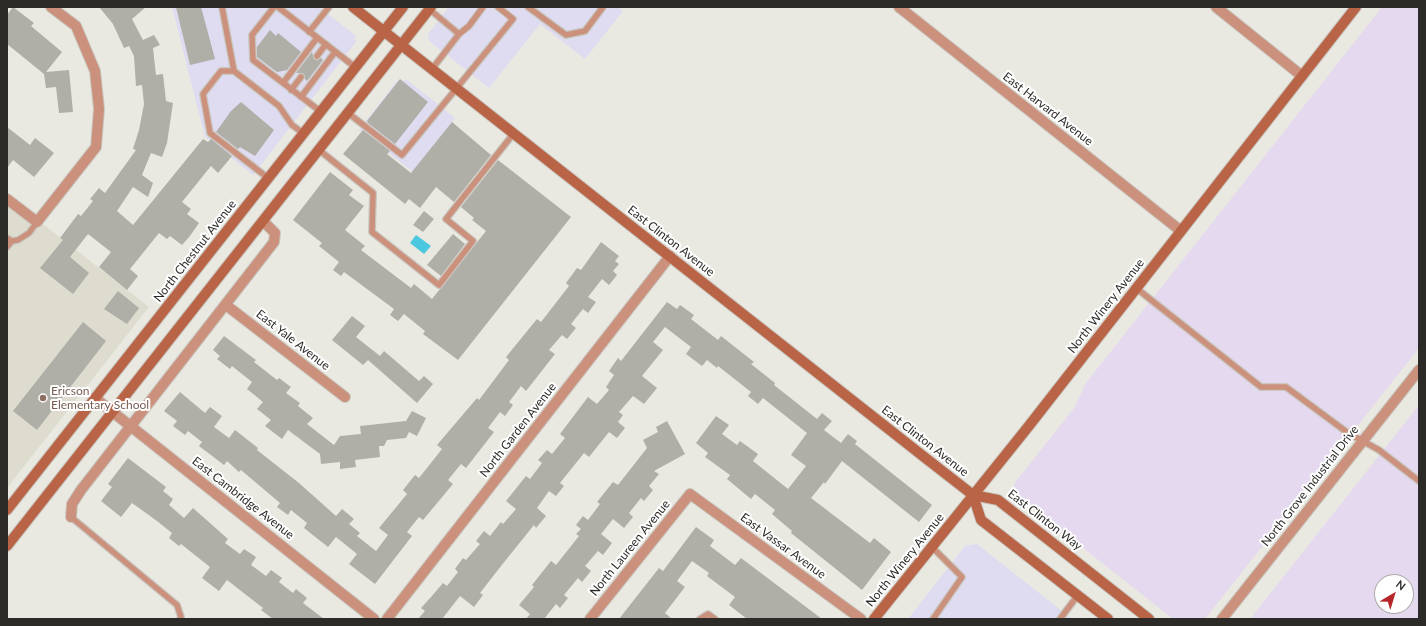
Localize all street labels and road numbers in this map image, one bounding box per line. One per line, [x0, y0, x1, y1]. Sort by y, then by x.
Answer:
street label: East Harvard Avenue [1000, 69, 1096, 149]
street label: North Chestnut Avenue [151, 197, 239, 305]
street label: East Clinton Avenue [625, 203, 717, 279]
street label: North Winery Avenue [1065, 256, 1147, 356]
street label: East Yale Avenue [253, 307, 333, 373]
street label: North Garden Avenue [477, 380, 559, 480]
street label: East Clinton Avenue [879, 403, 971, 479]
street label: North Grove Industrial Drive [1258, 423, 1362, 549]
street label: East Cambridge Avenue [189, 454, 297, 542]
street label: East Clinton Way [1005, 487, 1085, 553]
street label: North Laureen Avenue [587, 497, 673, 599]
street label: East Vassar Avenue [737, 510, 829, 582]
street label: North Winery Avenue [863, 510, 947, 610]

